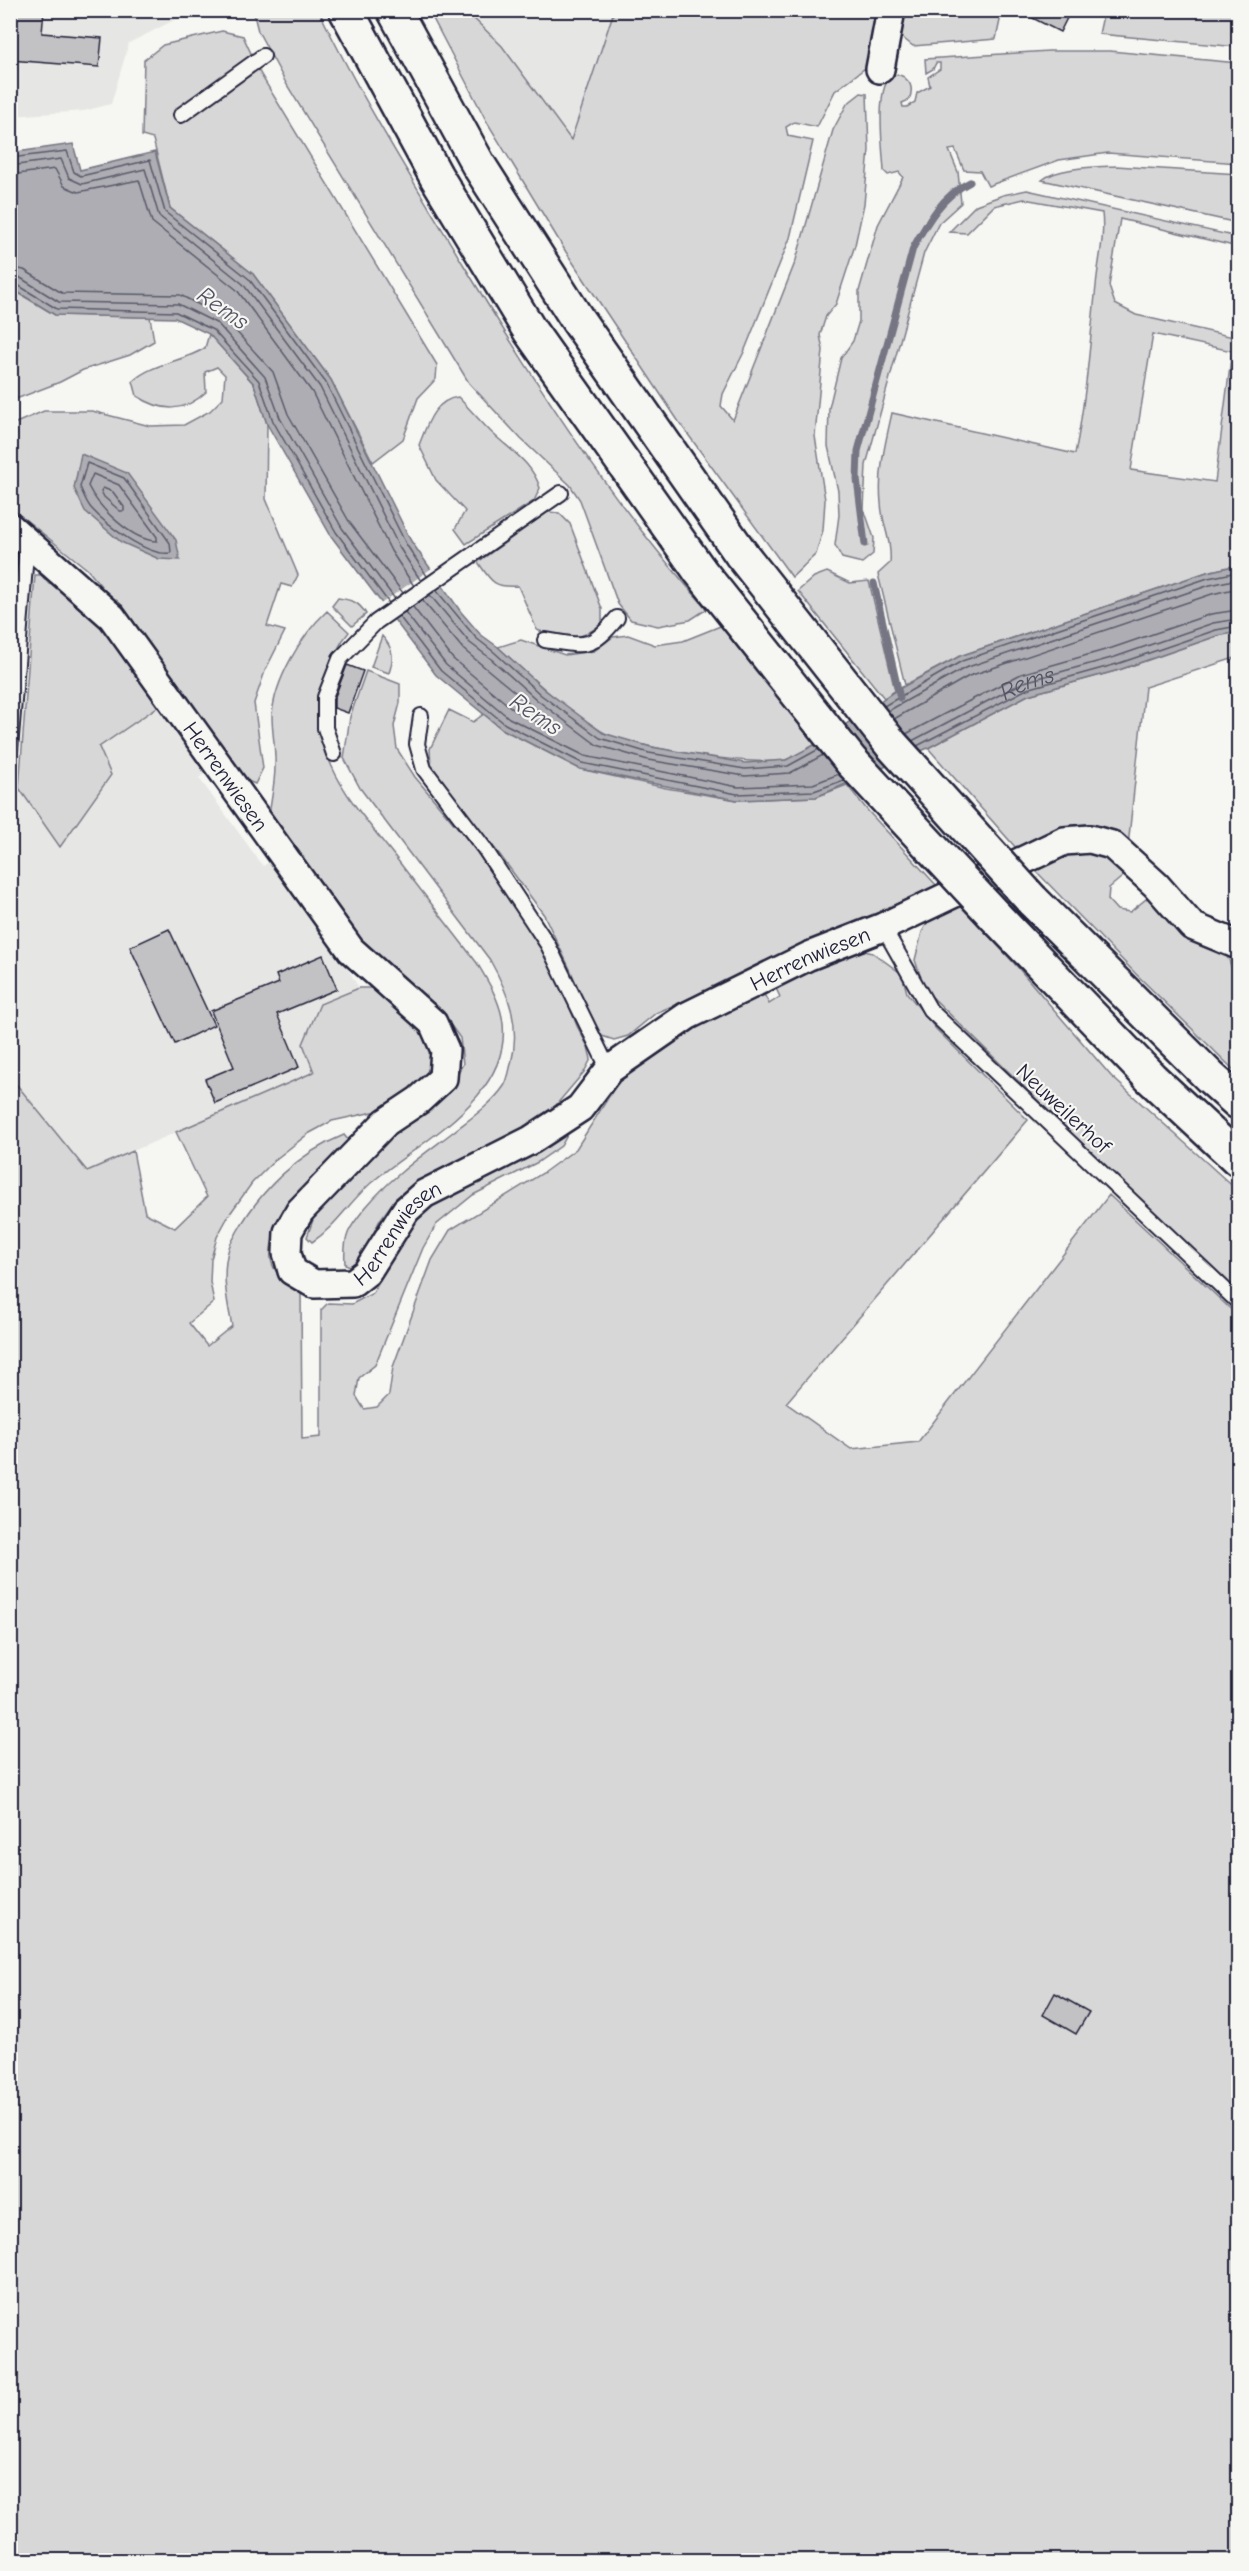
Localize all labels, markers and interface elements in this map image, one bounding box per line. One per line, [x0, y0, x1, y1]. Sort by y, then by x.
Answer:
water label: Rems [192, 280, 254, 336]
water label: Rems [995, 660, 1057, 706]
water label: Rems [505, 687, 567, 741]
street label: Herrenwiesen [177, 717, 274, 837]
street label: Herrenwiesen [746, 921, 874, 997]
street label: Neuweilerhof [1011, 1058, 1117, 1160]
street label: Herrenwiesen [349, 1175, 446, 1292]

